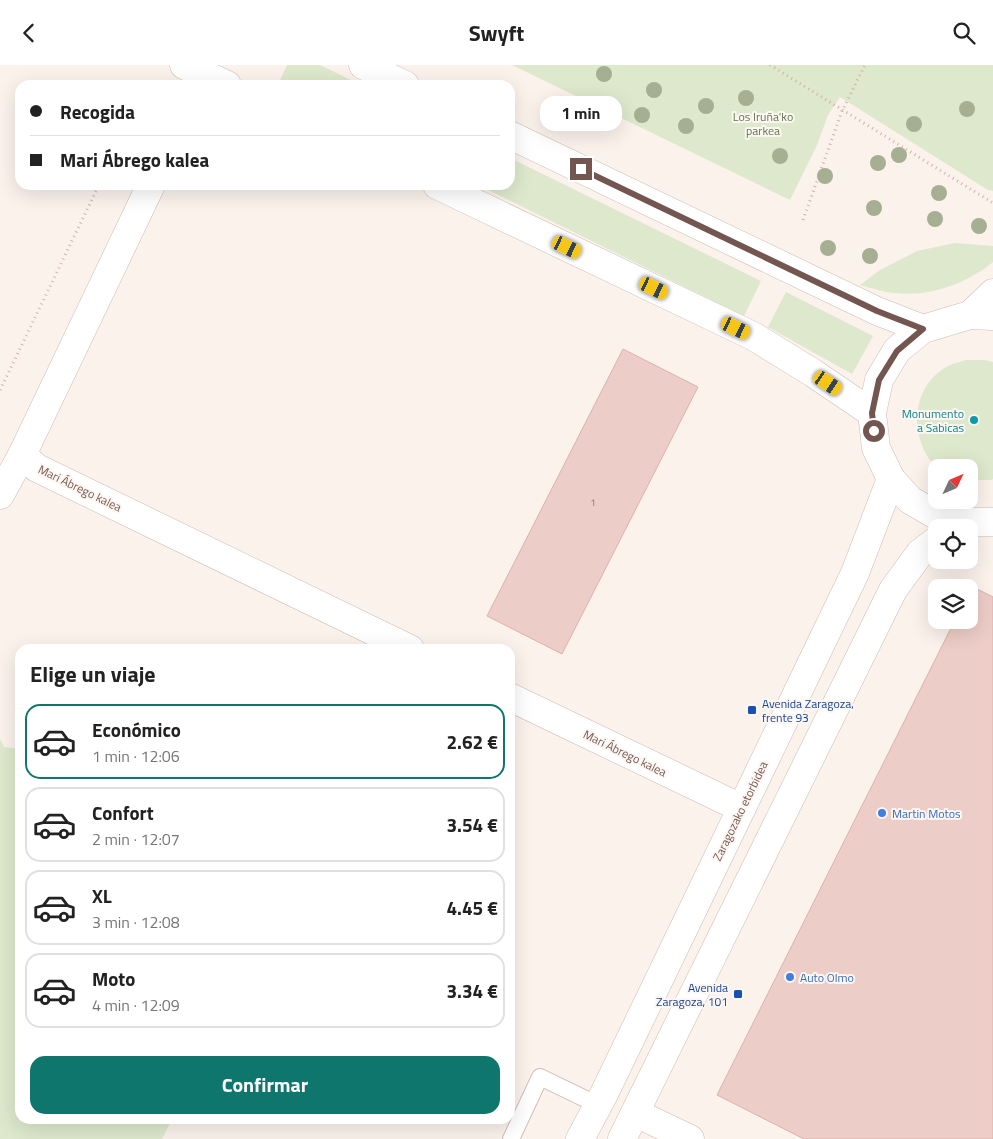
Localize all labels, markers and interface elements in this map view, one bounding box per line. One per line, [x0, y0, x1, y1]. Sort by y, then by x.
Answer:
text: Swyft [469, 16, 524, 50]
icon: back [15, 19, 43, 47]
icon: search [950, 19, 978, 47]
text: Recogida [60, 97, 135, 126]
callout: 1 min [540, 97, 622, 131]
text: 1 min [562, 101, 600, 125]
park label: Los Iruña'ko parkea [733, 107, 793, 140]
text: Mari Ábrego kalea [60, 145, 209, 174]
route end [570, 158, 592, 180]
car [550, 234, 583, 260]
car [637, 275, 670, 301]
car [719, 315, 752, 341]
car [811, 368, 844, 398]
place label: Monumento a Sabicas [902, 404, 964, 437]
marker: Monumento a Sabicas [968, 414, 980, 426]
route start [863, 420, 885, 442]
north arrow [928, 459, 978, 509]
map controls [928, 459, 978, 629]
street label: Mari Ábrego kalea [35, 460, 125, 516]
house number: 1 [590, 495, 596, 510]
button: locate [928, 519, 978, 569]
button: layers [928, 579, 978, 629]
text: Elige un viaje [30, 657, 156, 691]
place label: Avenida Zaragoza, frente 93 [762, 694, 854, 727]
marker: Avenida Zaragoza, frente 93 [746, 704, 758, 716]
text: Económico [92, 715, 181, 744]
icon: car [32, 719, 77, 764]
street label: Mari Ábrego kalea [580, 725, 670, 781]
text: 2.62 € [446, 727, 498, 756]
text: 1 min · 12:06 [92, 744, 180, 768]
street label: Zaragozako etorbidea [708, 758, 772, 864]
text: Confort [92, 798, 154, 827]
icon: car [32, 802, 77, 847]
place label: Martin Motos [892, 804, 961, 823]
marker: Martin Motos [876, 807, 888, 819]
text: 3.54 € [446, 810, 498, 839]
text: 2 min · 12:07 [92, 827, 180, 851]
text: XL [92, 881, 112, 910]
icon: car [32, 885, 77, 930]
text: 4.45 € [446, 893, 498, 922]
text: 3 min · 12:08 [92, 910, 180, 934]
text: Moto [92, 964, 135, 993]
icon: car [32, 968, 77, 1013]
place label: Auto Olmo [800, 968, 854, 987]
marker: Auto Olmo [784, 971, 796, 983]
text: 3.34 € [446, 976, 498, 1005]
place label: Avenida Zaragoza, 101 [656, 978, 728, 1011]
marker: Avenida Zaragoza, 101 [732, 988, 744, 1000]
text: 4 min · 12:09 [92, 993, 180, 1017]
button: Confirmar [30, 1056, 500, 1114]

